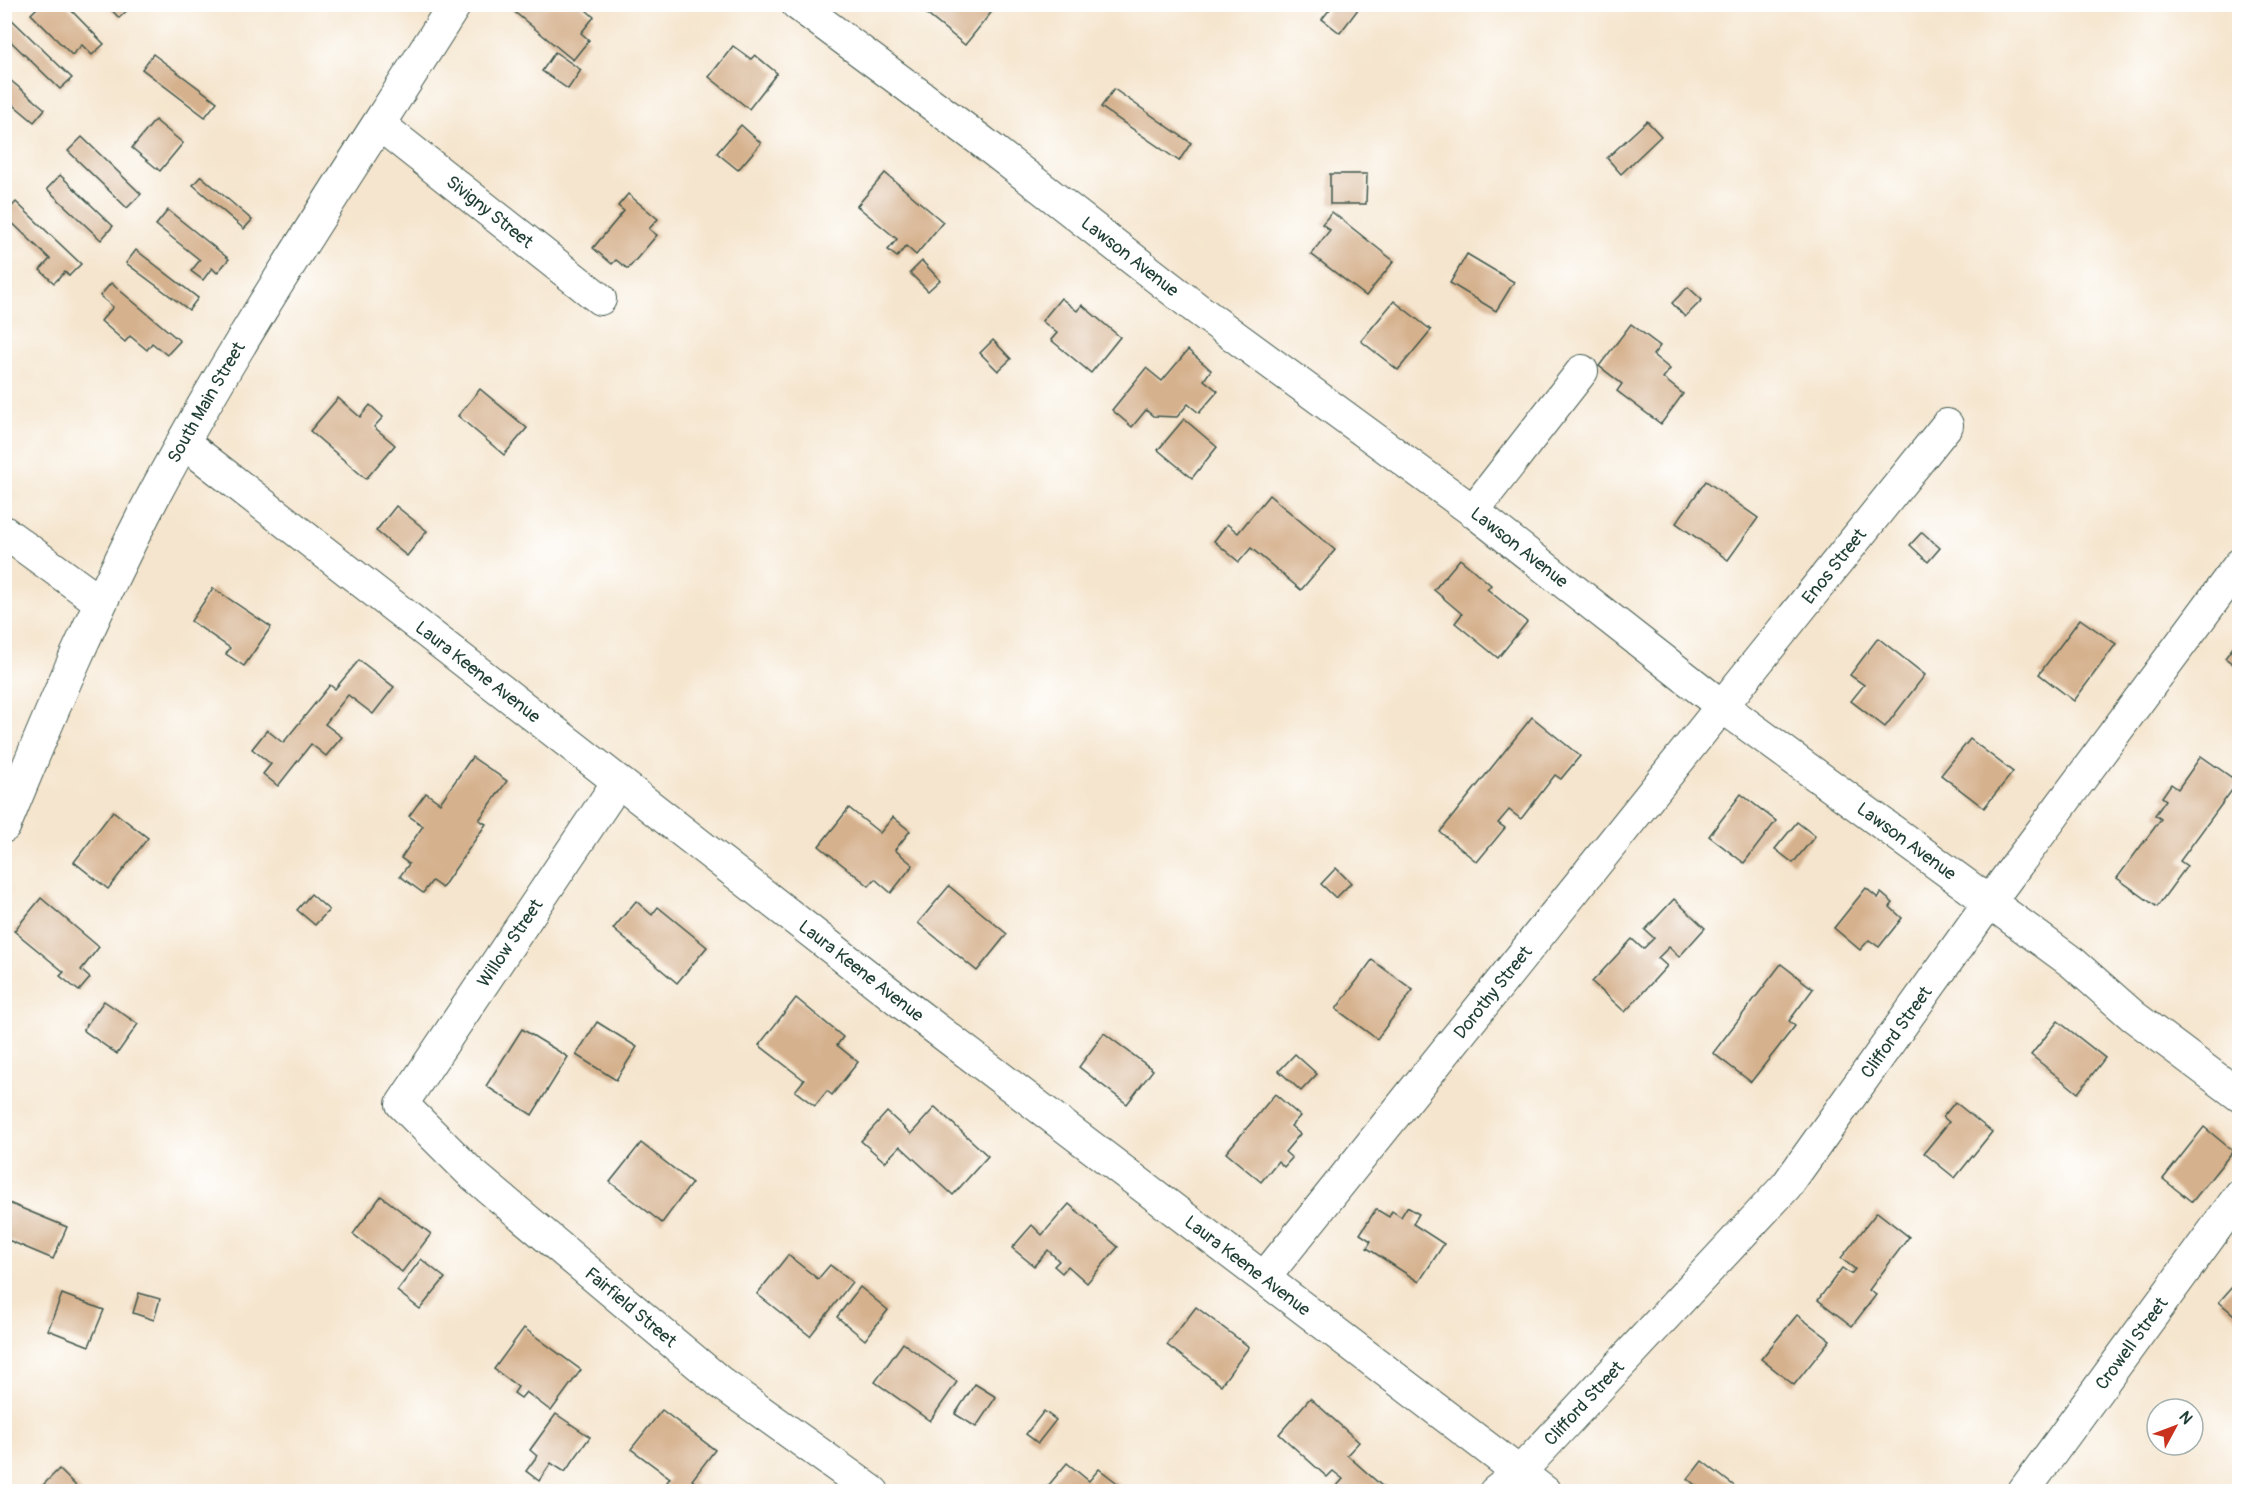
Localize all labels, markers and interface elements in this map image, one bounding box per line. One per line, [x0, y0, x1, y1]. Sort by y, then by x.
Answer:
street label: Sivigny Street [441, 171, 538, 254]
street label: Lawson Avenue [1076, 212, 1183, 302]
street label: South Main Street [163, 337, 251, 467]
street label: Lawson Avenue [1466, 502, 1573, 593]
street label: Enos Street [1797, 523, 1872, 609]
street label: Laura Keene Avenue [410, 616, 545, 728]
street label: Lawson Avenue [1852, 798, 1961, 886]
street label: Willow Street [472, 894, 549, 992]
street label: Laura Keene Avenue [794, 915, 928, 1027]
street label: Dorothy Street [1449, 941, 1538, 1044]
street label: Clifford Street [1856, 981, 1938, 1083]
street label: Laura Keene Avenue [1180, 1211, 1315, 1322]
street label: Fairfield Street [580, 1262, 682, 1353]
street label: Crowell Street [2090, 1292, 2174, 1395]
street label: Clifford Street [1539, 1356, 1630, 1451]
north arrow [2145, 1397, 2205, 1457]
text: N [2174, 1407, 2197, 1429]

